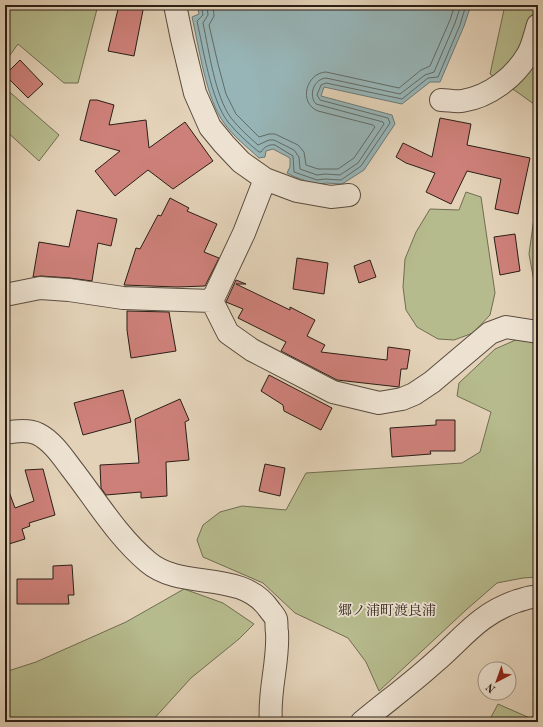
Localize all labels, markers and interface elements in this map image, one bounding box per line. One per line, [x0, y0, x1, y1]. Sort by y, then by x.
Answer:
district label: 郷ノ浦町渡良浦 [338, 603, 436, 618]
north arrow [477, 661, 517, 701]
text: N [484, 680, 498, 694]

